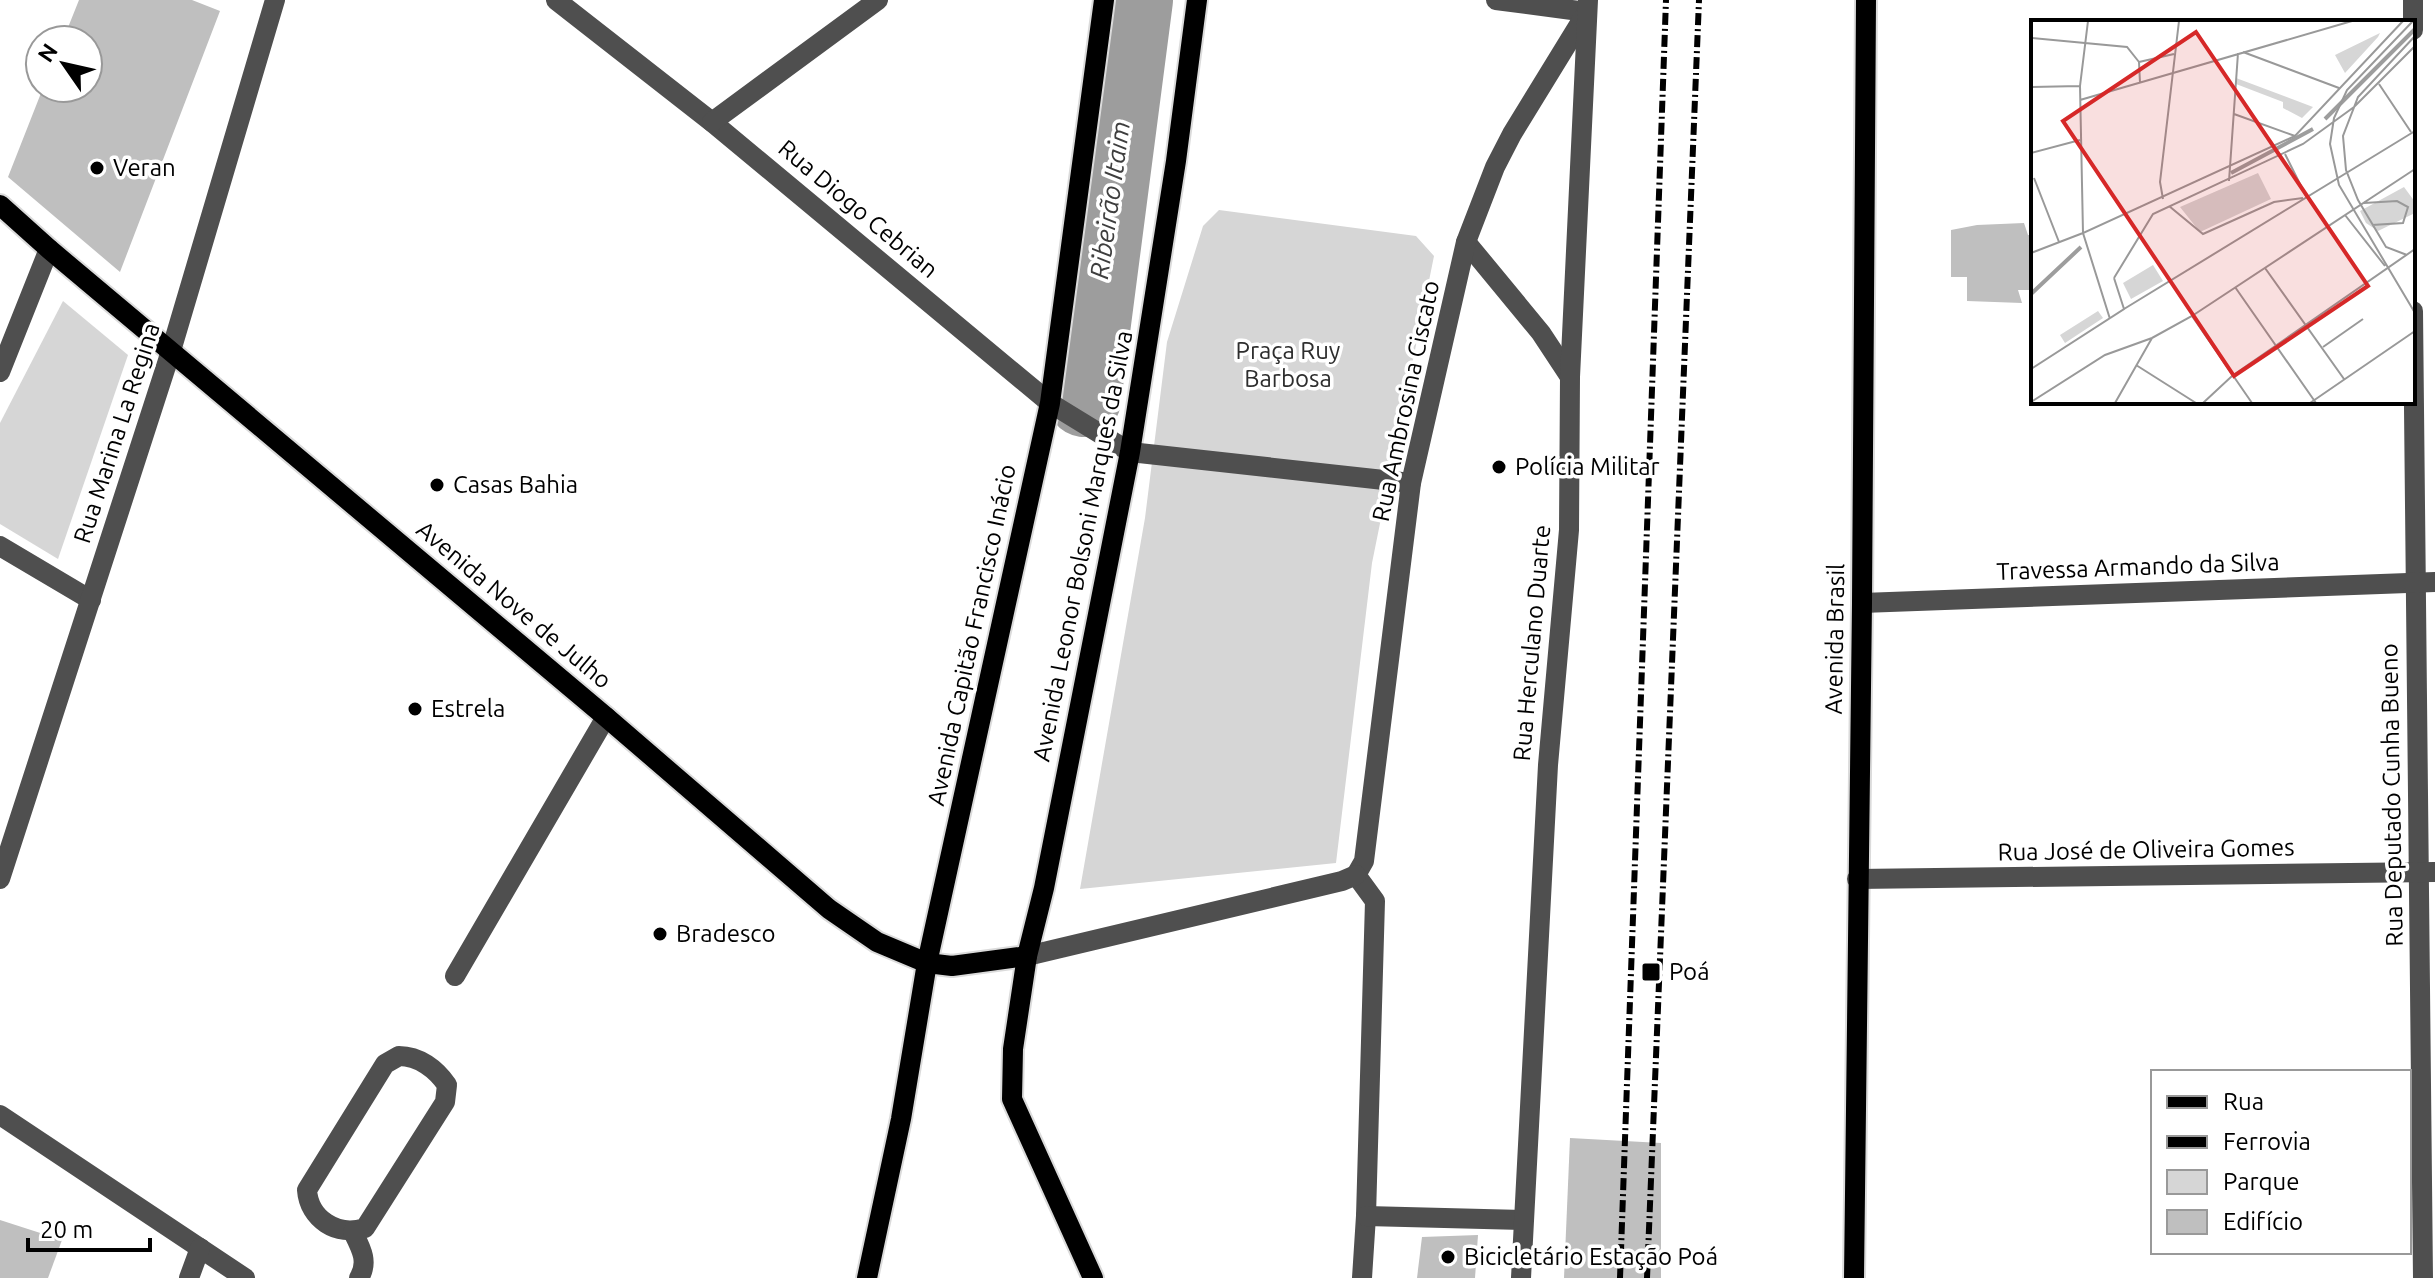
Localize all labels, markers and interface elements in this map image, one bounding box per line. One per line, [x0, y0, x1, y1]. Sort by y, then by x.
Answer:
inset map [2031, 20, 2415, 404]
north arrow [24, 24, 104, 104]
text: N [32, 39, 62, 66]
water label: Ribeirão Itaim [1084, 119, 1135, 281]
street label: Rua Diogo Cebrian [773, 134, 943, 283]
place label: Veran [113, 154, 176, 181]
marker: Veran [88, 159, 106, 177]
street label: Rua Ambrosina Ciscato [1367, 278, 1444, 524]
street label: Rua Marina La Regina [68, 319, 165, 546]
street label: Avenida Leonor Bolsoni Marques da Silva [1027, 328, 1138, 764]
park label: Praça Ruy Barbosa [1236, 337, 1341, 392]
place label: Polícia Militar [1515, 453, 1660, 480]
marker: Polícia Militar [1490, 458, 1508, 476]
street label: Avenida Capitão Francisco Inácio [922, 462, 1021, 808]
place label: Casas Bahia [453, 471, 578, 498]
marker: Casas Bahia [428, 476, 446, 494]
street label: Avenida Nove de Julho [412, 515, 617, 694]
street label: Rua Herculano Duarte [1508, 524, 1555, 762]
street label: Travessa Armando da Silva [1996, 548, 2280, 585]
street label: Avenida Brasil [1820, 563, 1849, 715]
street label: Rua Deputado Cunha Bueno [2375, 643, 2408, 947]
place label: Estrela [431, 695, 505, 722]
marker: Estrela [406, 700, 424, 718]
street label: Rua José de Oliveira Gomes [1997, 833, 2295, 866]
place label: Bradesco [676, 920, 775, 947]
marker: Bradesco [651, 925, 669, 943]
place label: Poá [1669, 958, 1709, 985]
marker: Poá [1640, 961, 1662, 983]
legend [2151, 1070, 2411, 1254]
text: Rua [2223, 1088, 2264, 1115]
text: Ferrovia [2223, 1128, 2311, 1155]
text: Parque [2223, 1168, 2300, 1195]
scale bar [28, 1202, 150, 1252]
text: Edifício [2223, 1208, 2303, 1235]
text: 20 m [40, 1216, 93, 1243]
place label: Bicicletário Estação Poá [1464, 1243, 1718, 1270]
marker: Bicicletário Estação Poá [1439, 1248, 1457, 1266]

